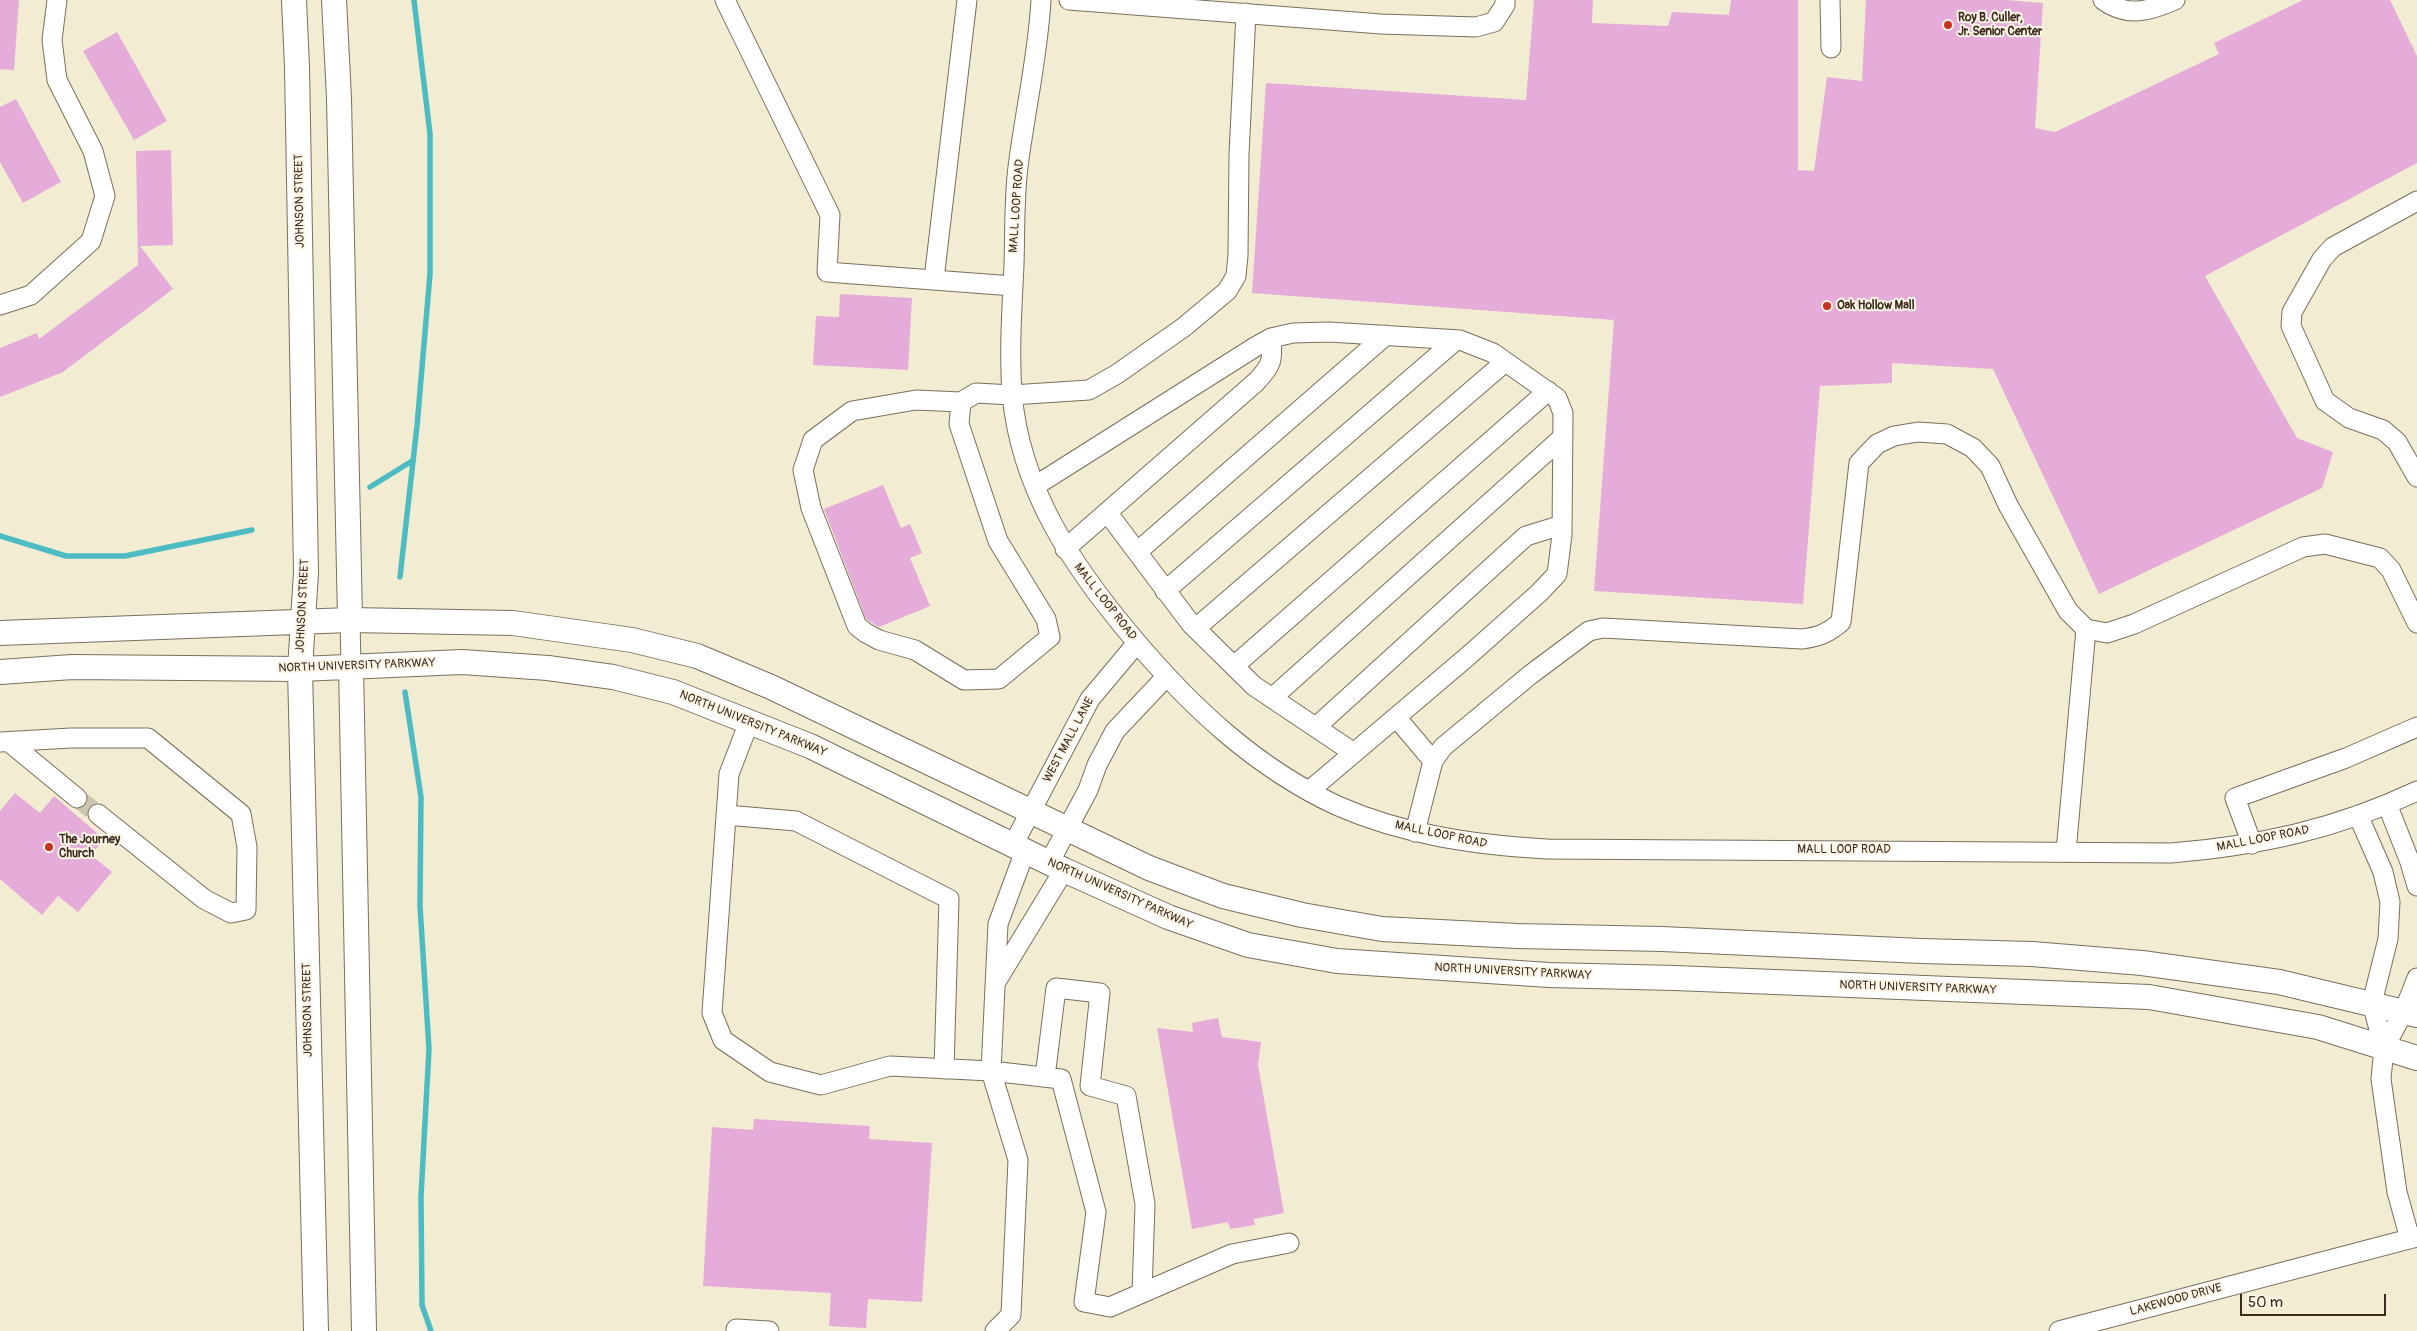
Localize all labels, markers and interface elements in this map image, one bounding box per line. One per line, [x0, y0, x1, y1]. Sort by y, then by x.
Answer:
place label: Roy B. Culler, Jr. Senior Center [1958, 11, 2042, 39]
marker: Roy B. Culler, Jr. Senior Center [1942, 19, 1954, 31]
street label: JOHNSON STREET [292, 154, 308, 248]
street label: MALL LOOP ROAD [1007, 159, 1027, 253]
place label: Oak Hollow Mall [1837, 299, 1915, 313]
marker: Oak Hollow Mall [1821, 300, 1833, 312]
street label: JOHNSON STREET [293, 559, 313, 653]
street label: MALL LOOP ROAD [1070, 561, 1140, 643]
street label: NORTH UNIVERSITY PARKWAY [278, 656, 436, 676]
street label: NORTH UNIVERSITY PARKWAY [677, 688, 829, 760]
street label: WEST MALL LANE [1041, 695, 1097, 785]
street label: MALL LOOP ROAD [1394, 818, 1488, 852]
street label: MALL LOOP ROAD [2216, 823, 2310, 855]
place label: The Journey Church [59, 833, 120, 861]
marker: The Journey Church [43, 841, 55, 853]
street label: MALL LOOP ROAD [1797, 843, 1891, 857]
street label: NORTH UNIVERSITY PARKWAY [1045, 855, 1195, 933]
street label: NORTH UNIVERSITY PARKWAY [1434, 961, 1592, 983]
street label: JOHNSON STREET [300, 963, 316, 1057]
street label: NORTH UNIVERSITY PARKWAY [1839, 978, 1997, 998]
street label: LAKEWOOD DRIVE [2128, 1281, 2224, 1319]
scale bar [2242, 1284, 2388, 1316]
text: 50 m [2248, 1293, 2283, 1312]

